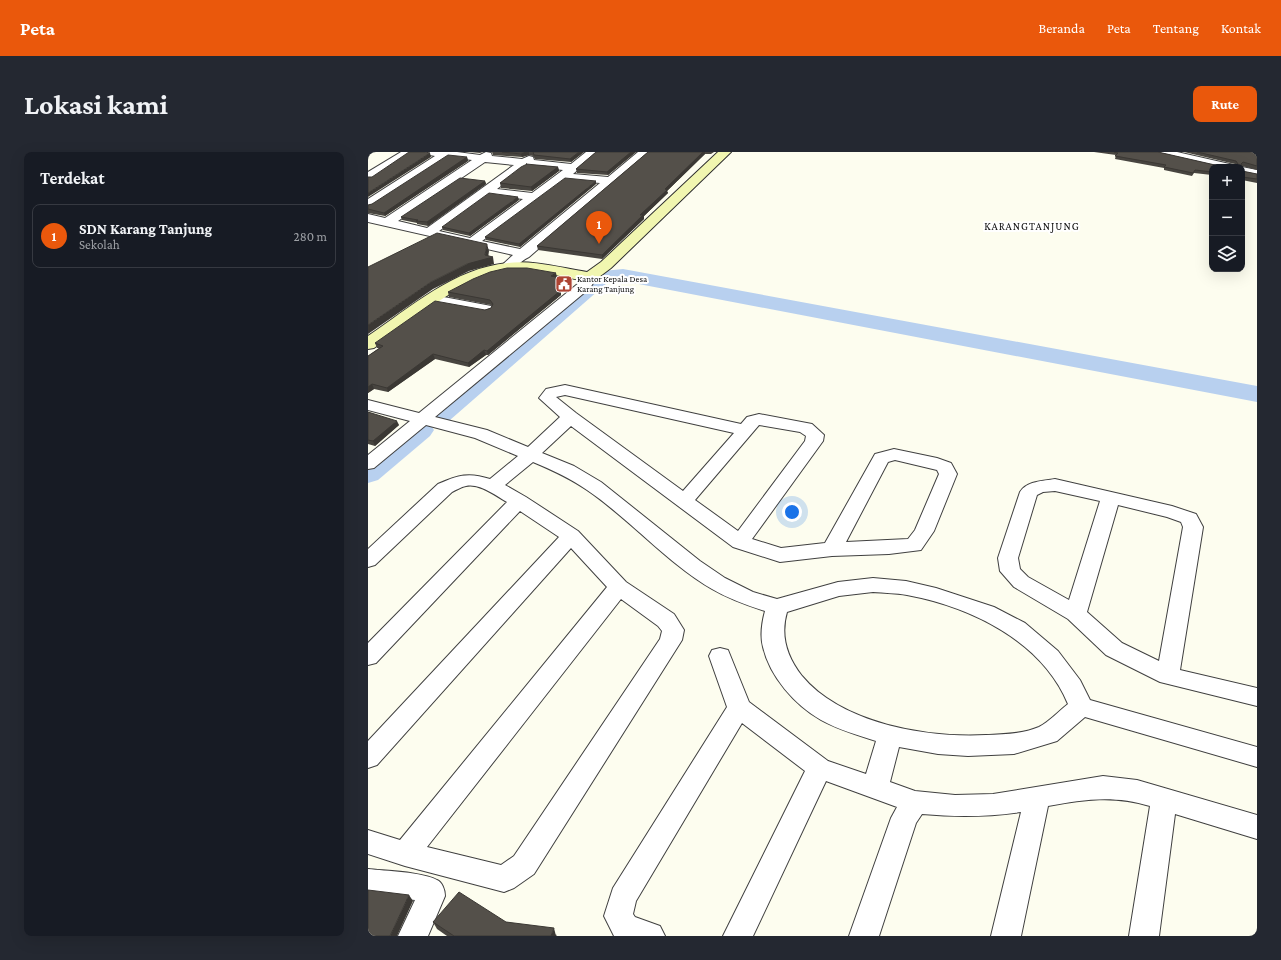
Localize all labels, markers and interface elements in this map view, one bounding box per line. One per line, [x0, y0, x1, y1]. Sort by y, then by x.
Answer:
text: Peta [20, 18, 55, 39]
text: Beranda [1039, 20, 1085, 36]
text: Peta [1107, 20, 1131, 36]
text: Tentang [1153, 20, 1199, 36]
text: Kontak [1221, 20, 1261, 36]
button: Rute [1193, 86, 1257, 122]
text: Lokasi kami [24, 89, 168, 120]
map controls [1209, 164, 1245, 272]
button: + [1209, 164, 1245, 200]
text: Terdekat [40, 169, 105, 188]
button: − [1209, 200, 1245, 236]
pin: 1 [586, 211, 612, 244]
district label: KARANGTANJUNG [984, 220, 1080, 233]
text: SDN Karang Tanjung [79, 221, 212, 237]
text: 1 [52, 229, 56, 244]
text: 280 m [294, 229, 327, 244]
button: layers [1209, 236, 1245, 272]
text: Sekolah [79, 237, 120, 252]
public building icon: Kantor Kepala Desa Karang Tanjung [554, 274, 574, 294]
place label: Kantor Kepala Desa Karang Tanjung [577, 274, 647, 295]
your location [782, 502, 802, 522]

